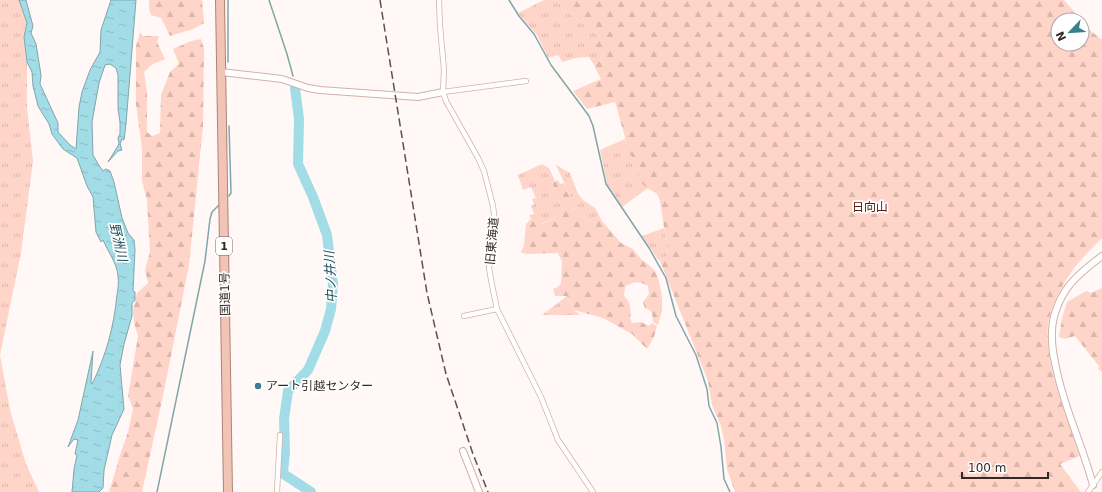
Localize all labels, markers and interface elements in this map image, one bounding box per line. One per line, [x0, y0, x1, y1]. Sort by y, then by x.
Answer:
north arrow [1050, 12, 1090, 52]
text: N [1054, 29, 1069, 43]
park label: 日向山 [852, 200, 888, 214]
street label: 旧東海道 [483, 216, 501, 266]
water label: 野洲川 [107, 221, 131, 265]
road number: 1 [216, 237, 232, 255]
water label: 中ノ井川 [322, 249, 339, 303]
street label: 国道1号 [218, 272, 232, 316]
place label: アート引越センター [266, 379, 373, 393]
marker: アート引越センター [253, 381, 263, 391]
scale bar [962, 454, 1048, 480]
text: 100 m [968, 461, 1006, 475]

